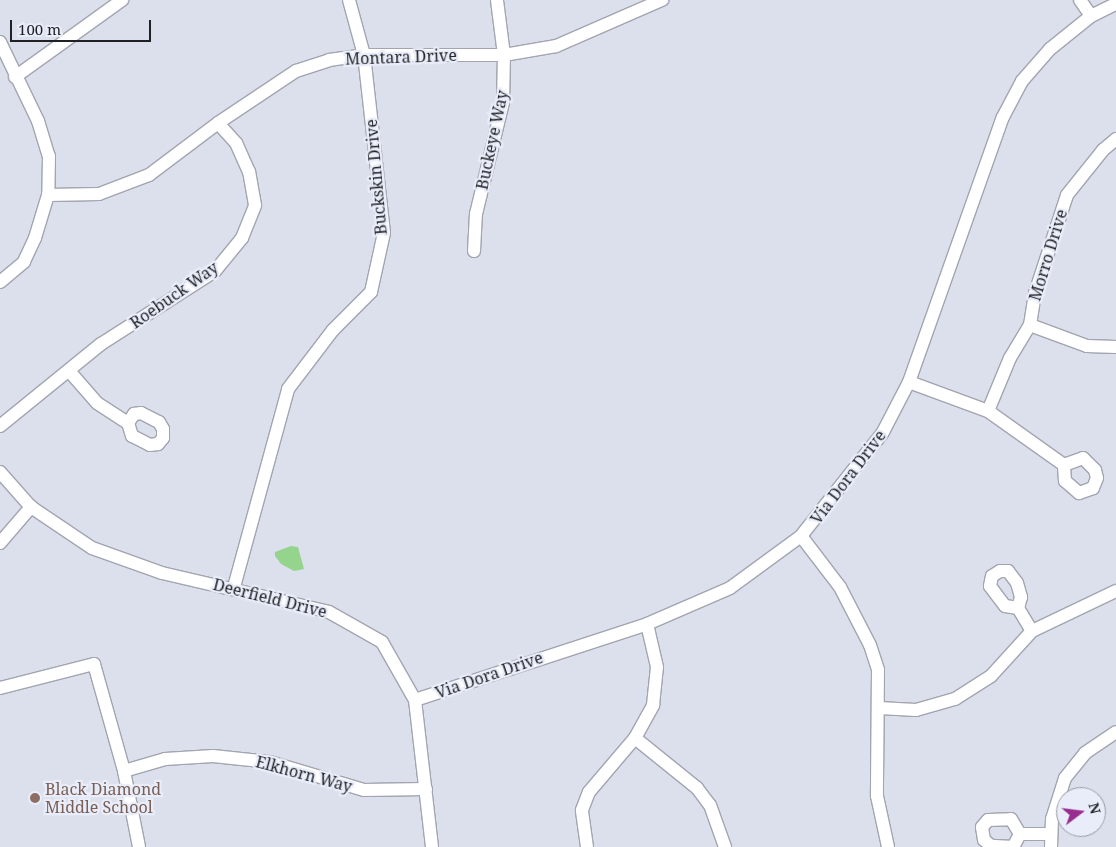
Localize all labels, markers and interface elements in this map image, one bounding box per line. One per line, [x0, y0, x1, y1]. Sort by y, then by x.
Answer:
scale bar [12, 10, 154, 42]
text: 100 m [18, 19, 61, 39]
street label: Montara Drive [345, 45, 457, 69]
street label: Buckeye Way [472, 89, 512, 191]
street label: Buckskin Drive [361, 118, 391, 236]
street label: Morro Drive [1025, 207, 1071, 303]
street label: Roebuck Way [126, 258, 222, 332]
street label: Via Dora Drive [806, 426, 890, 528]
street label: Deerfield Drive [211, 575, 329, 621]
street label: Via Dora Drive [433, 648, 545, 702]
street label: Elkhorn Way [254, 752, 354, 796]
place label: Black Diamond Middle School [45, 779, 161, 817]
north arrow [1056, 787, 1106, 837]
marker: Black Diamond Middle School [29, 792, 41, 804]
text: N [1084, 800, 1106, 816]

